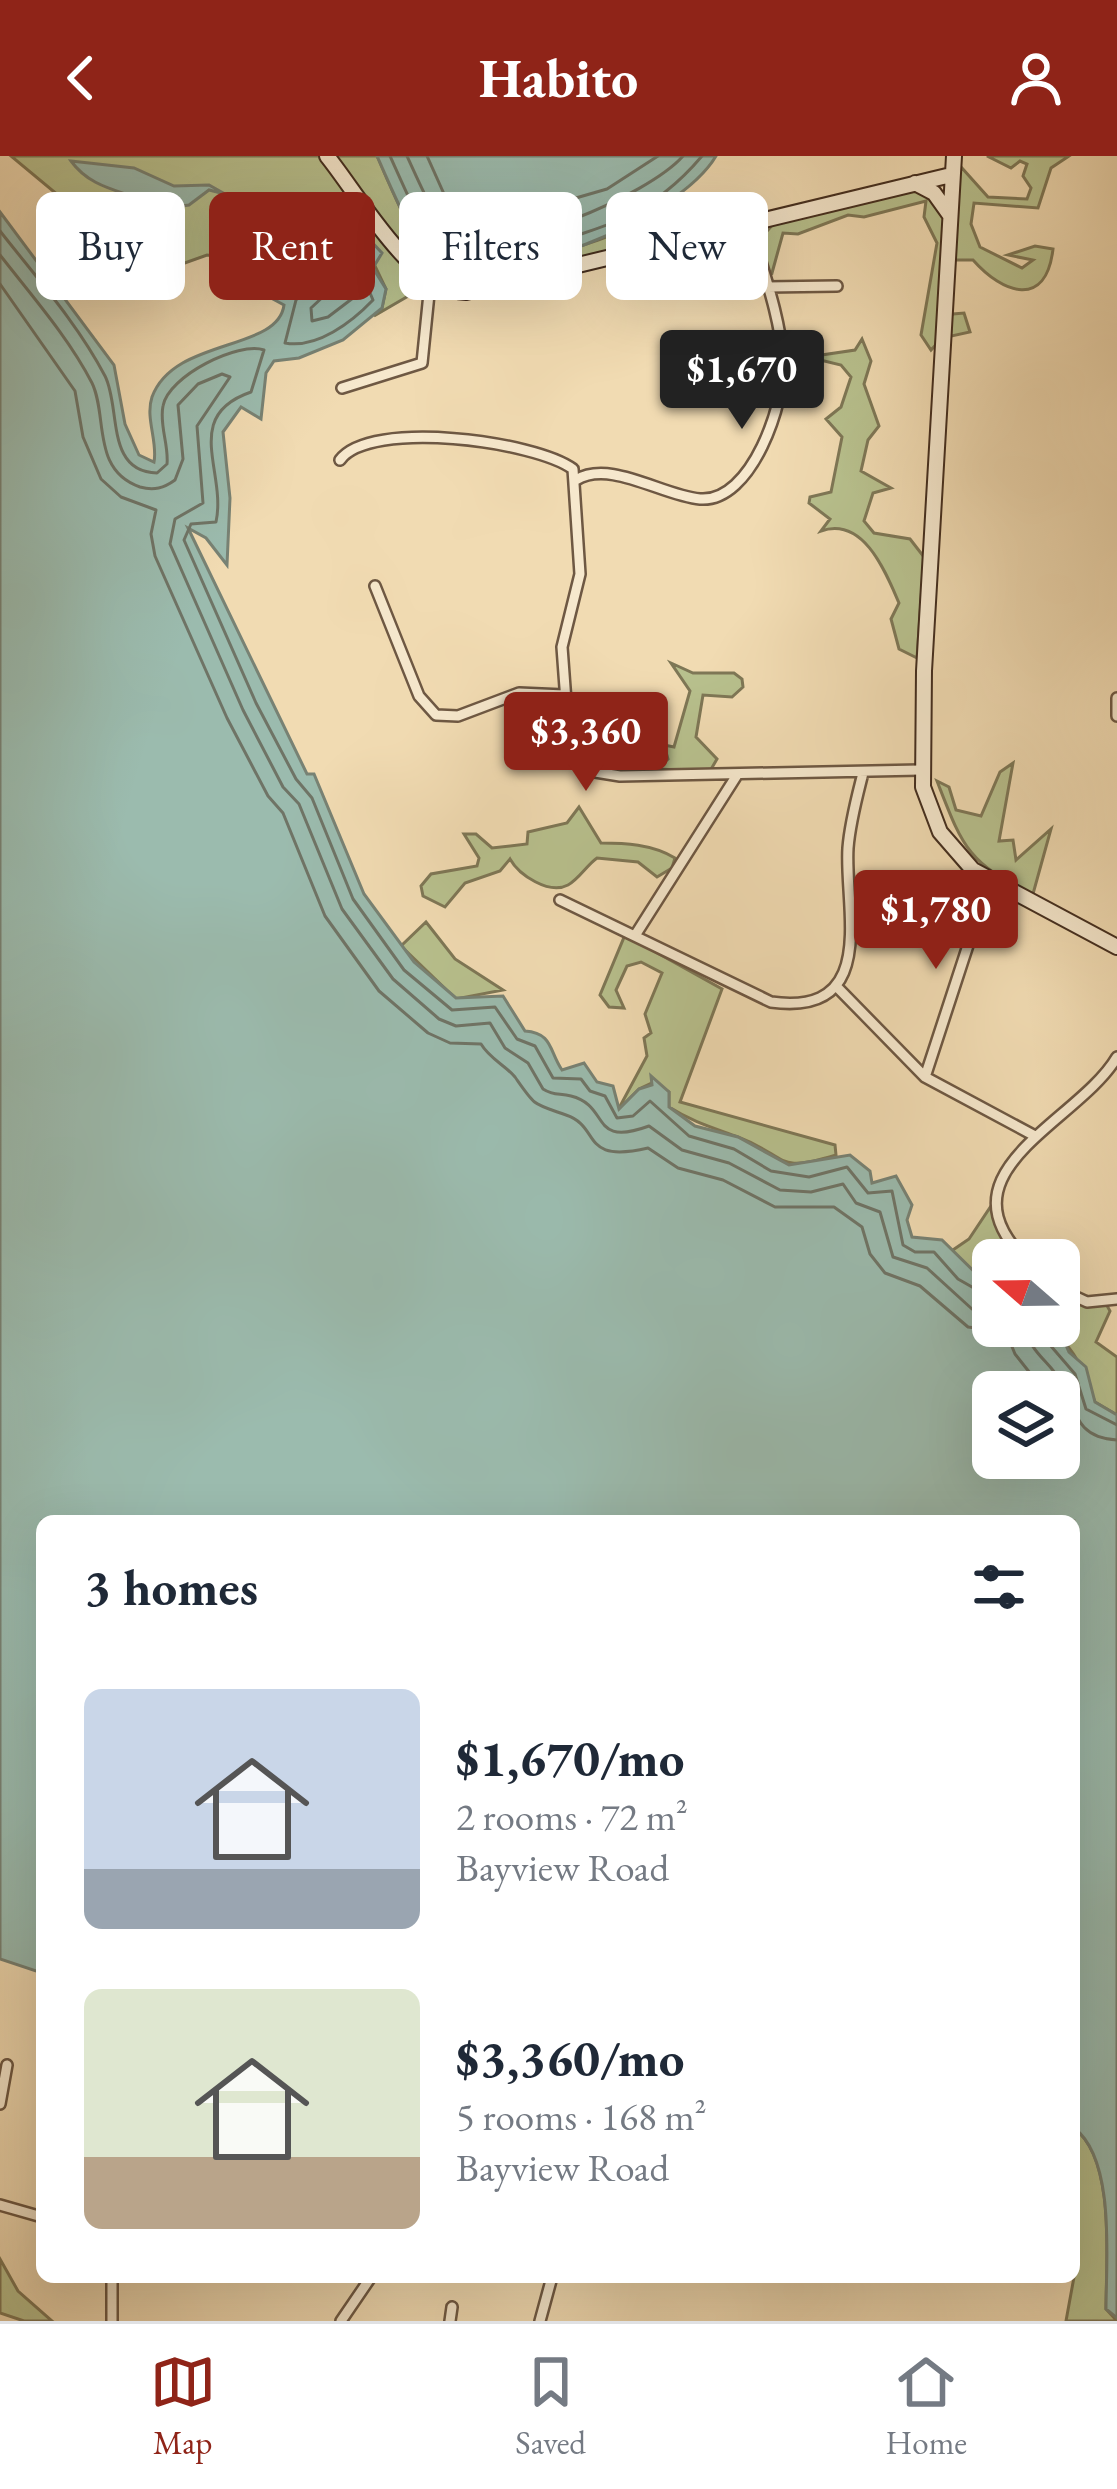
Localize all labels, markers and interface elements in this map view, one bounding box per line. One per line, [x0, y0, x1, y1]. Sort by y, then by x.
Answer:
text: Habito [479, 43, 638, 113]
icon: back [48, 45, 114, 111]
icon: person [1003, 45, 1069, 111]
chip: Buy [36, 192, 185, 300]
chip: Rent [209, 192, 375, 300]
chip: Filters [399, 192, 582, 300]
chip: New [606, 192, 768, 300]
pin: $1,670 [644, 330, 840, 432]
text: $1,670 [687, 343, 797, 394]
pin: $3,360 [488, 692, 684, 794]
text: $3,360 [531, 705, 641, 756]
pin: $1,780 [838, 870, 1034, 972]
text: $1,780 [881, 883, 991, 934]
north arrow [972, 1239, 1080, 1347]
map controls [972, 1239, 1080, 1479]
button: layers [972, 1371, 1080, 1479]
text: 3 homes [84, 1554, 258, 1620]
icon: filters [966, 1554, 1032, 1620]
text: $1,670/mo [456, 1725, 684, 1791]
icon: home [180, 1737, 324, 1881]
text: 2 rooms · 72 m² [456, 1791, 688, 1842]
text: Bayview Road [456, 1842, 669, 1893]
text: $3,360/mo [456, 2025, 684, 2091]
icon: home [180, 2037, 324, 2181]
text: 5 rooms · 168 m² [456, 2091, 707, 2142]
text: Bayview Road [456, 2142, 669, 2193]
tab: Map [150, 2349, 216, 2464]
tab: Saved [515, 2349, 586, 2464]
tab: Home [886, 2349, 967, 2464]

